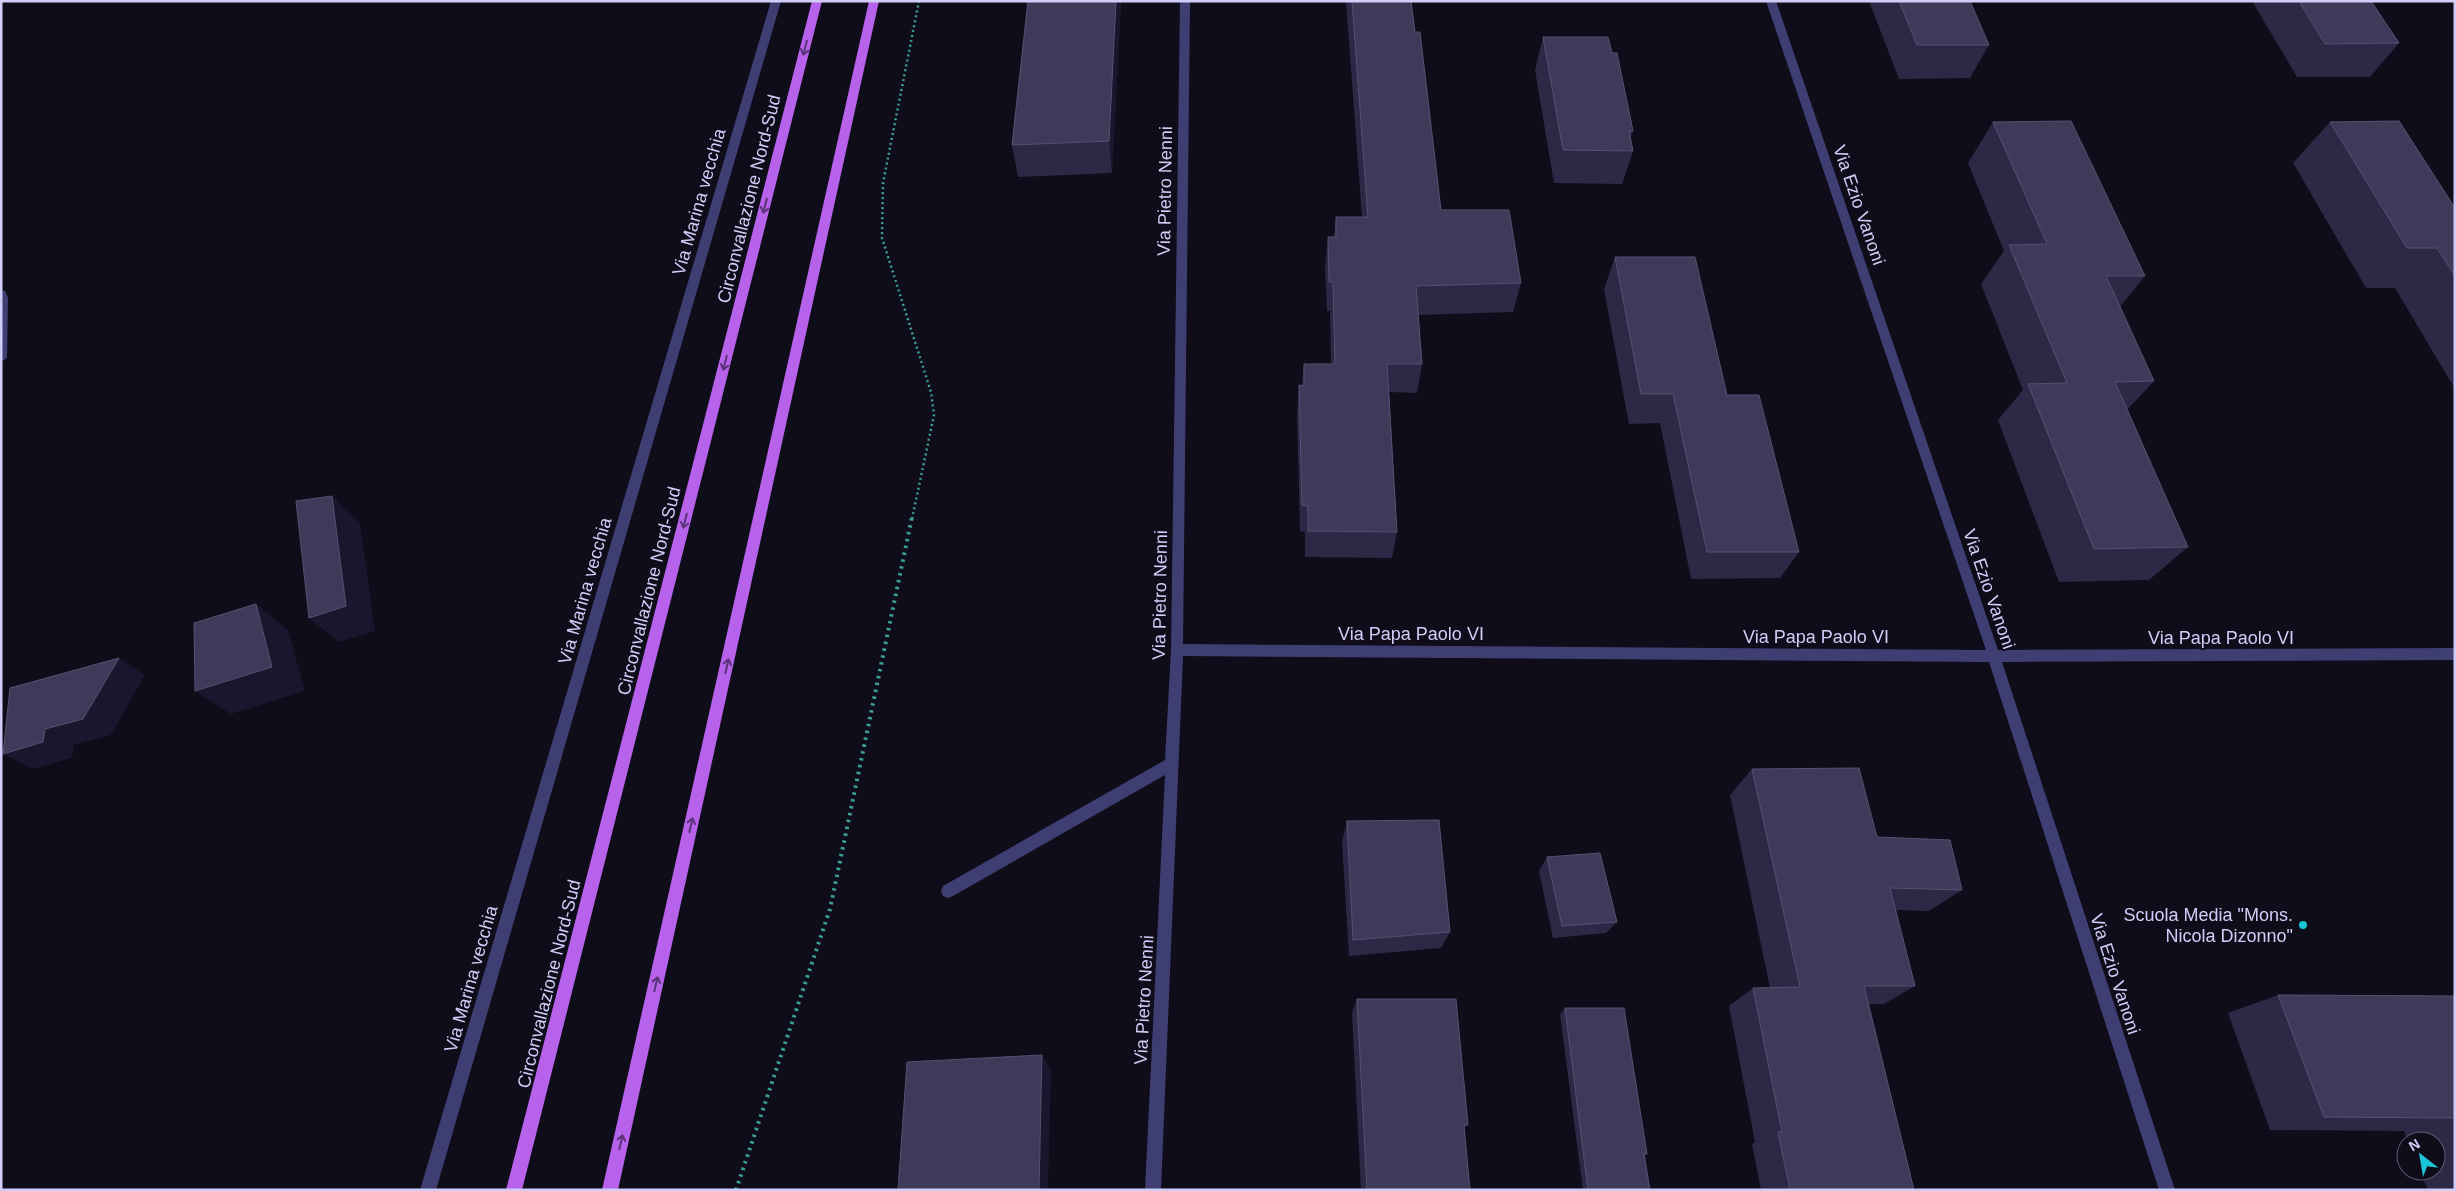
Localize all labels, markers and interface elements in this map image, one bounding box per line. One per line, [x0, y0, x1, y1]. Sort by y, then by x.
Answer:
one-way arrow [800, 40, 810, 56]
street label: Circonvallazione Nord-Sud [713, 93, 785, 305]
street label: Via Marina vecchia [668, 125, 730, 278]
street label: Via Pietro Nenni [1154, 126, 1176, 256]
street label: Via Ezio Vanoni [1829, 142, 1889, 268]
one-way arrow [760, 197, 769, 213]
one-way arrow [720, 355, 729, 371]
street label: Circonvallazione Nord-Sud [613, 485, 685, 697]
one-way arrow [680, 512, 689, 528]
street label: Via Marina vecchia [554, 514, 616, 667]
street label: Via Ezio Vanoni [1959, 526, 2019, 652]
street label: Via Pietro Nenni [1149, 530, 1171, 660]
street label: Via Papa Paolo VI [1338, 624, 1484, 644]
street label: Via Papa Paolo VI [1743, 627, 1889, 647]
street label: Via Papa Paolo VI [2148, 628, 2294, 648]
one-way arrow [722, 659, 732, 675]
one-way arrow [687, 817, 696, 833]
street label: Circonvallazione Nord-Sud [513, 878, 585, 1090]
street label: Via Marina vecchia [440, 902, 502, 1055]
place label: Scuola Media "Mons. Nicola Dizonno" [2124, 905, 2293, 946]
street label: Via Ezio Vanoni [2086, 911, 2144, 1037]
marker: Scuola Media "Mons. Nicola Dizonno" [2297, 919, 2309, 931]
street label: Via Pietro Nenni [1131, 935, 1157, 1065]
one-way arrow [652, 976, 661, 992]
north arrow [2396, 1131, 2446, 1181]
one-way arrow [617, 1135, 626, 1151]
text: N [2406, 1135, 2423, 1154]

